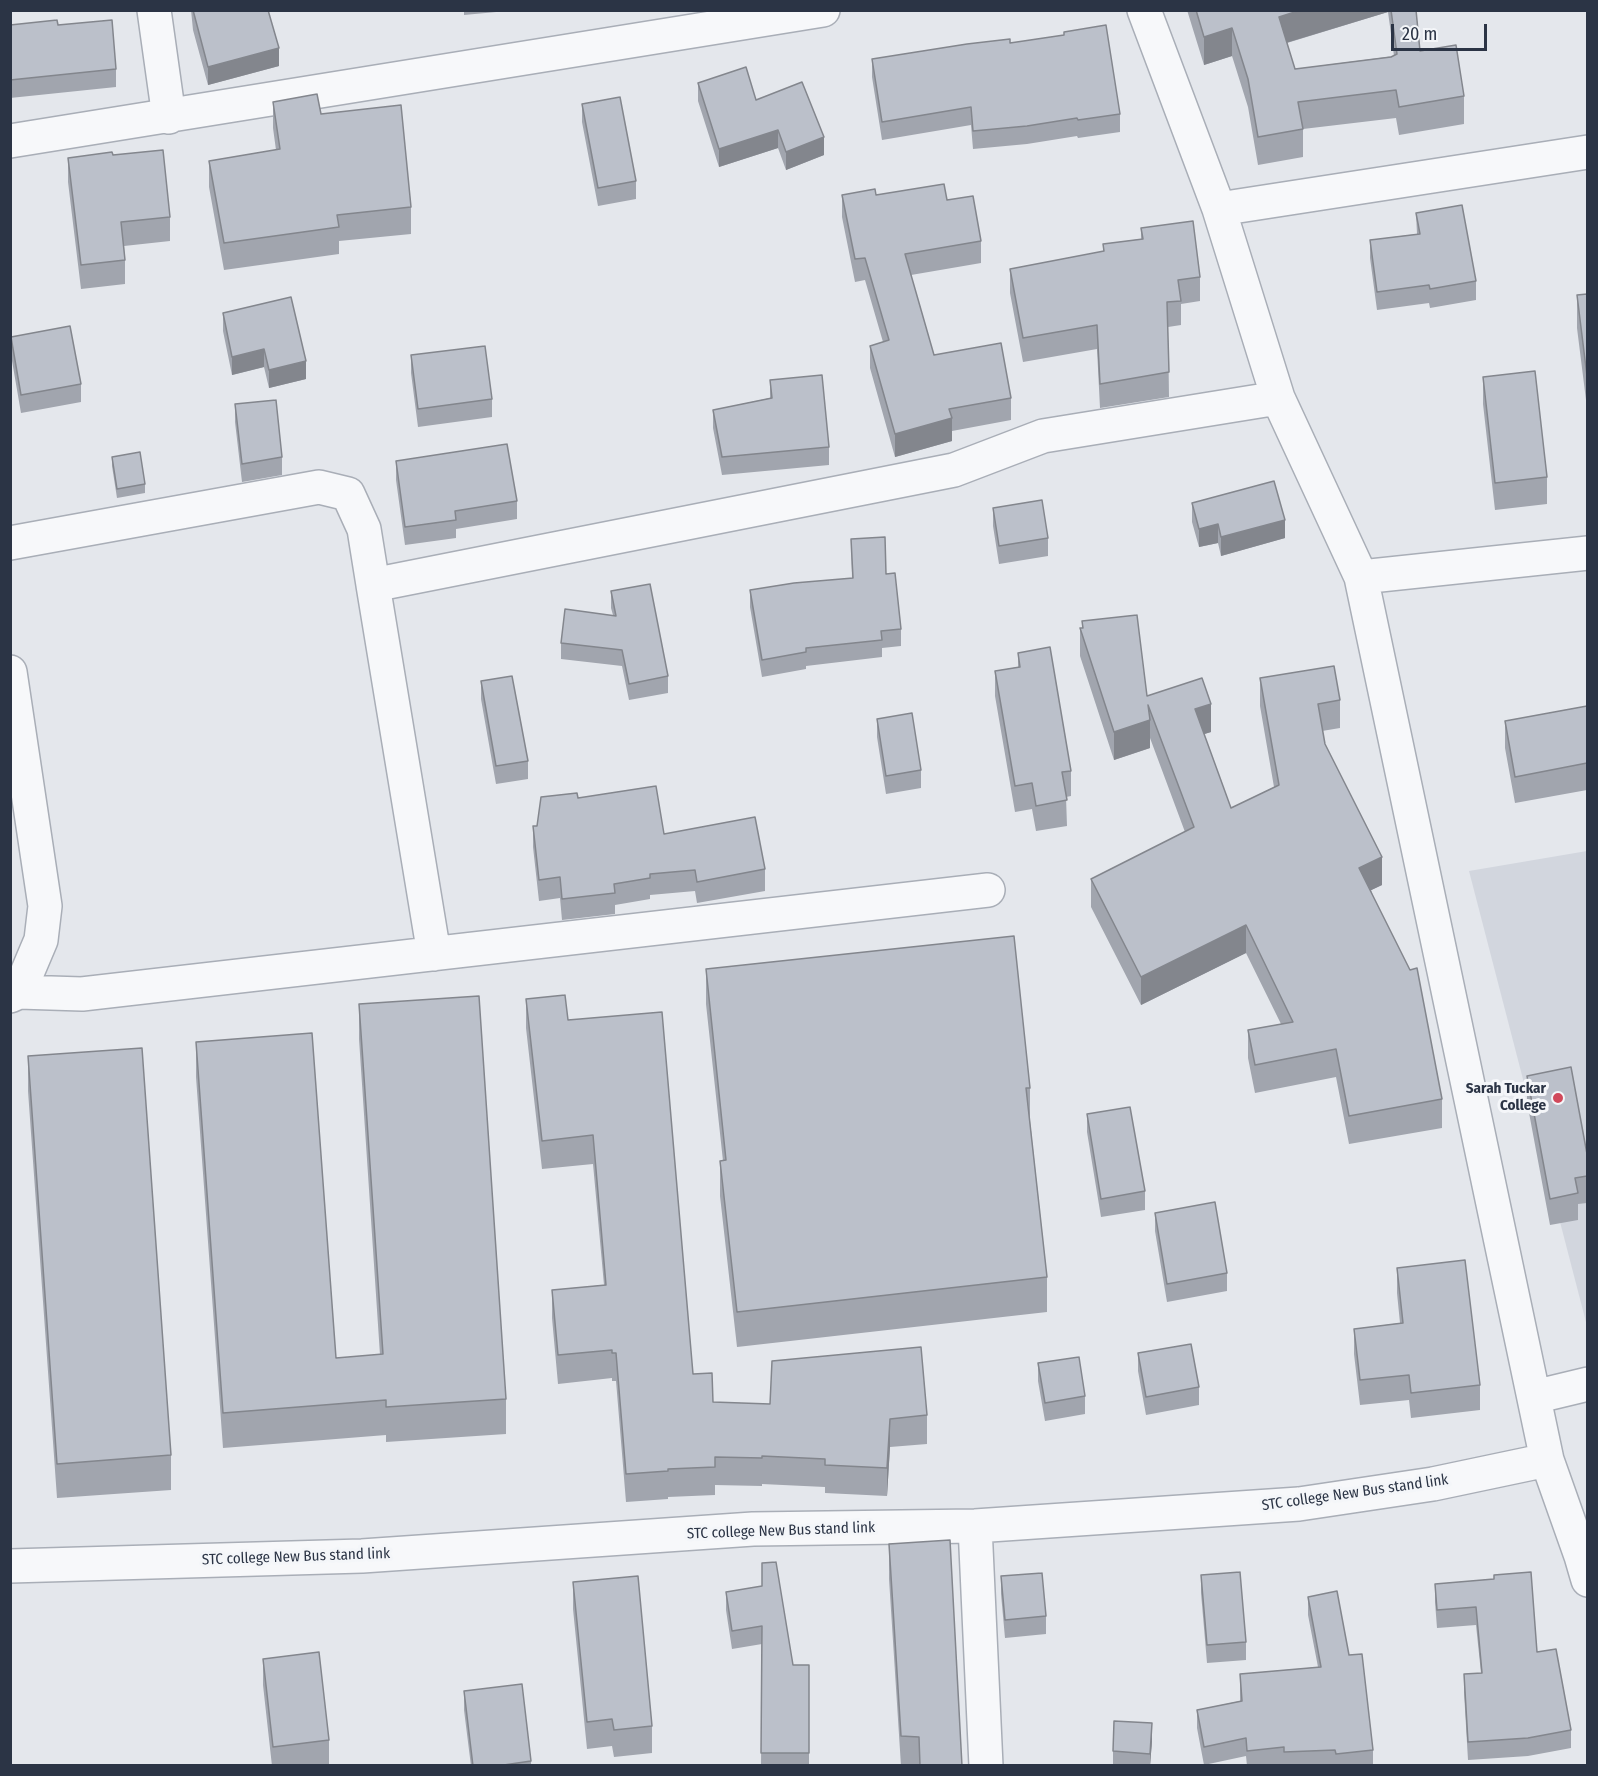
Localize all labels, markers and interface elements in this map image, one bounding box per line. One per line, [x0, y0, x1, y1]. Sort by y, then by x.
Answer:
scale bar [1394, 12, 1490, 50]
text: 20 m [1402, 23, 1437, 45]
place label: Sarah Tuckar College [1466, 1080, 1546, 1115]
marker: Sarah Tuckar College [1551, 1091, 1565, 1105]
street label: STC college New Bus stand link [1261, 1471, 1449, 1515]
street label: STC college New Bus stand link [687, 1519, 875, 1543]
street label: STC college New Bus stand link [202, 1545, 390, 1569]

